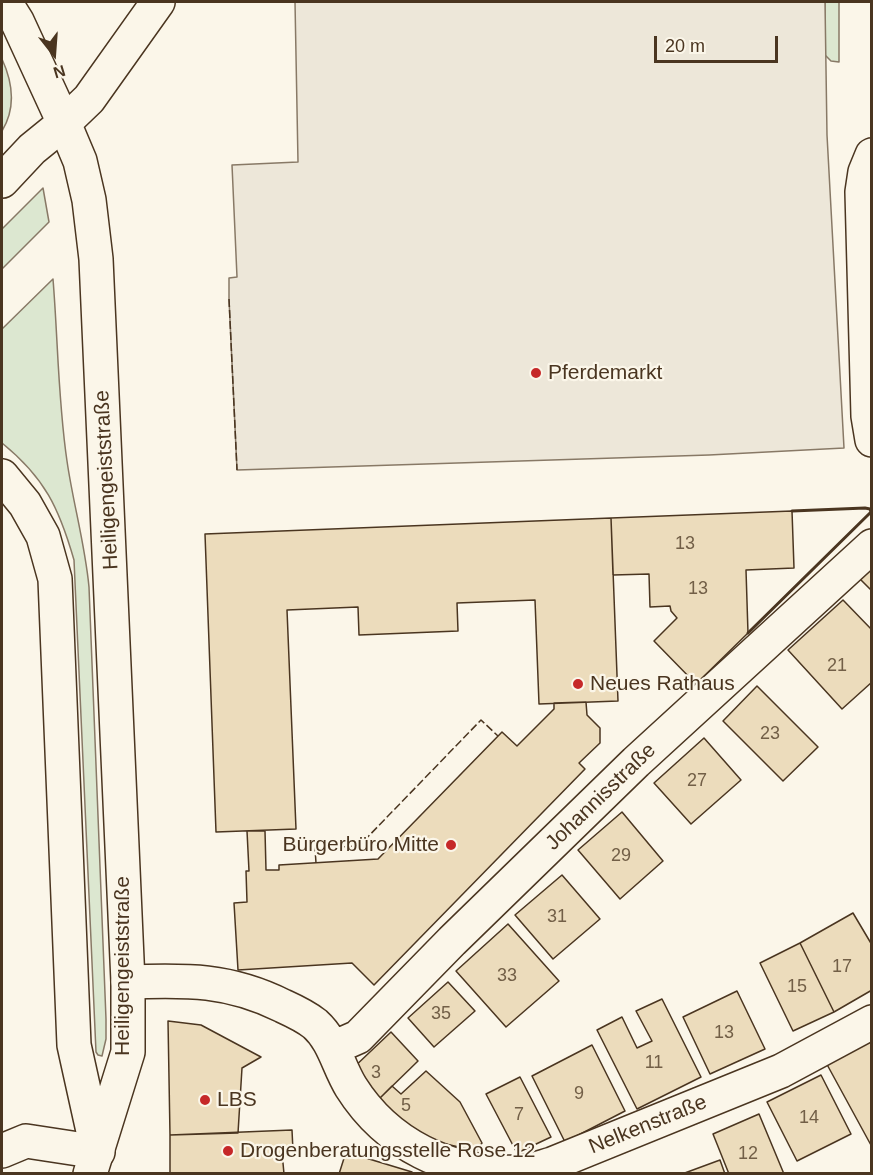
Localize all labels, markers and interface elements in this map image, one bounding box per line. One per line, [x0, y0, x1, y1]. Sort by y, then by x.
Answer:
north arrow [24, 24, 84, 84]
scale bar [657, 24, 782, 62]
text: 20 m [665, 36, 705, 56]
text: N [51, 62, 67, 82]
place label: Pferdemarkt [548, 360, 662, 386]
marker: Pferdemarkt [529, 366, 543, 380]
street label: Heiligengeiststraße [90, 390, 124, 570]
house number: 13 [675, 533, 695, 555]
house number: 13 [688, 578, 708, 600]
house number: 21 [827, 655, 847, 677]
place label: Neues Rathaus [590, 671, 735, 697]
marker: Neues Rathaus [571, 677, 585, 691]
house number: 23 [760, 723, 780, 745]
street label: Johannisstraße [541, 738, 661, 856]
house number: 27 [687, 770, 707, 792]
place label: Bürgerbüro Mitte [283, 832, 439, 858]
marker: Bürgerbüro Mitte [444, 838, 458, 852]
house number: 29 [611, 845, 631, 867]
street label: Heiligengeiststraße [110, 876, 136, 1056]
house number: 31 [547, 906, 567, 928]
house number: 17 [832, 956, 852, 978]
house number: 33 [497, 965, 517, 987]
house number: 15 [787, 976, 807, 998]
house number: 35 [431, 1003, 451, 1025]
house number: 13 [714, 1022, 734, 1044]
house number: 11 [645, 1052, 663, 1074]
house number: 3 [371, 1062, 381, 1084]
house number: 9 [574, 1083, 584, 1105]
place label: LBS [217, 1087, 257, 1113]
street label: Nelkenstraße [585, 1090, 711, 1160]
marker: LBS [198, 1093, 212, 1107]
house number: 5 [401, 1095, 411, 1117]
house number: 7 [514, 1104, 524, 1126]
house number: 14 [799, 1107, 819, 1129]
place label: Drogenberatungsstelle Rose 12 [240, 1138, 535, 1164]
house number: 12 [738, 1143, 758, 1165]
marker: Drogenberatungsstelle Rose 12 [221, 1144, 235, 1158]

